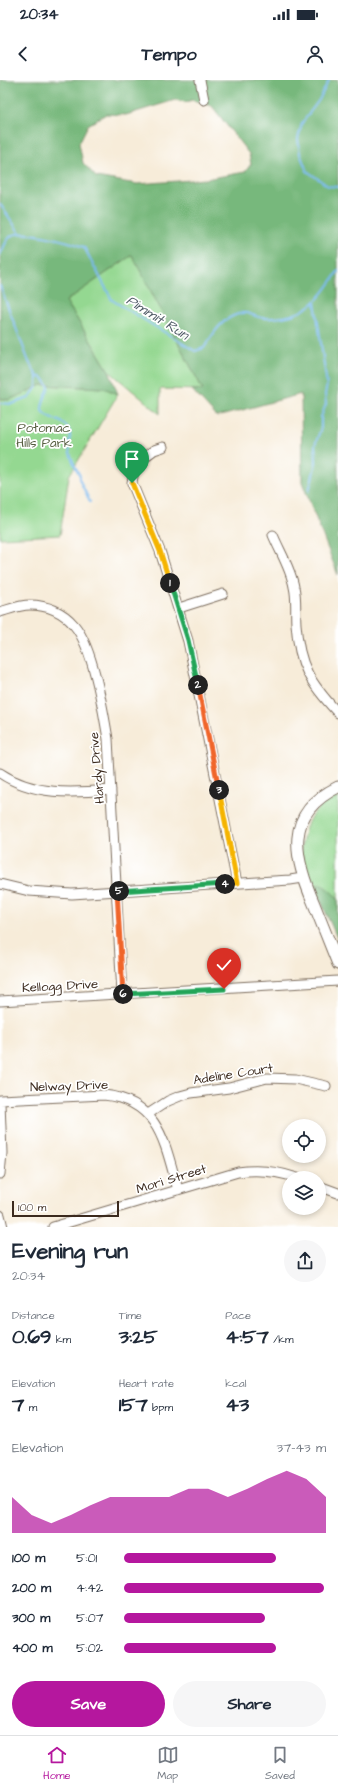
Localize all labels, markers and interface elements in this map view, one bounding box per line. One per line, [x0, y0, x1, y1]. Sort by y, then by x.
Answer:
text: 20:34 [20, 4, 58, 25]
text: Tempo [141, 42, 197, 67]
icon: back [12, 43, 34, 65]
icon: person [304, 43, 326, 65]
water label: Pimmit Run [122, 291, 193, 345]
park label: Potomac Hills Park [16, 419, 72, 452]
pin [115, 442, 149, 483]
icon: arrive [121, 448, 143, 470]
pin: 1 [160, 573, 180, 593]
text: 1 [169, 575, 171, 590]
pin: 2 [188, 675, 208, 695]
text: 2 [195, 677, 201, 692]
street label: Hardy Drive [85, 731, 110, 805]
pin: 3 [209, 780, 229, 800]
text: 3 [216, 782, 222, 797]
pin: 4 [215, 874, 235, 894]
text: 4 [221, 876, 229, 891]
pin: 5 [109, 881, 129, 901]
text: 5 [115, 883, 123, 898]
pin [207, 948, 241, 989]
icon: check [213, 954, 235, 976]
street label: Kellogg Drive [22, 975, 99, 998]
pin: 6 [113, 984, 133, 1004]
text: 6 [120, 986, 126, 1001]
street label: Adeline Court [192, 1059, 275, 1089]
street label: Nelway Drive [30, 1076, 108, 1097]
map controls [282, 1119, 326, 1215]
button: locate [282, 1119, 326, 1163]
street label: Mori Street [134, 1160, 209, 1198]
button: layers [282, 1171, 326, 1215]
scale bar [12, 1199, 119, 1218]
text: 100 m [18, 1200, 46, 1215]
text: Evening run [12, 1236, 128, 1267]
button: share [284, 1240, 326, 1282]
text: 20:34 [12, 1267, 45, 1285]
text: Distance [12, 1308, 55, 1323]
text: Time [119, 1308, 142, 1323]
text: Pace [225, 1308, 251, 1323]
text: 0.69 [12, 1323, 51, 1351]
text: 3:25 [119, 1323, 158, 1351]
text: 4:57 [225, 1323, 269, 1351]
text: km [51, 1332, 71, 1347]
text: /km [269, 1332, 293, 1347]
text: Elevation [12, 1376, 55, 1391]
text: Heart rate [119, 1376, 174, 1391]
text: kcal [225, 1376, 246, 1391]
text: 7 [12, 1391, 24, 1419]
text: 157 [119, 1391, 148, 1419]
text: 43 [225, 1391, 249, 1419]
text: m [24, 1400, 37, 1415]
text: bpm [148, 1400, 173, 1415]
text: Elevation [12, 1439, 63, 1457]
text: 37–43 m [277, 1439, 326, 1457]
text: 100 m [12, 1549, 45, 1567]
text: 5:01 [76, 1549, 97, 1567]
text: 200 m [12, 1579, 51, 1597]
text: 4:42 [76, 1579, 103, 1597]
text: 300 m [12, 1609, 50, 1627]
text: 5:07 [76, 1609, 104, 1627]
text: 400 m [12, 1639, 53, 1657]
text: 5:02 [76, 1639, 103, 1657]
button: Save [12, 1681, 165, 1727]
button: Share [173, 1681, 326, 1727]
tab: Home [43, 1744, 70, 1783]
tab: Map [157, 1744, 179, 1783]
tab: Saved [265, 1744, 295, 1783]

